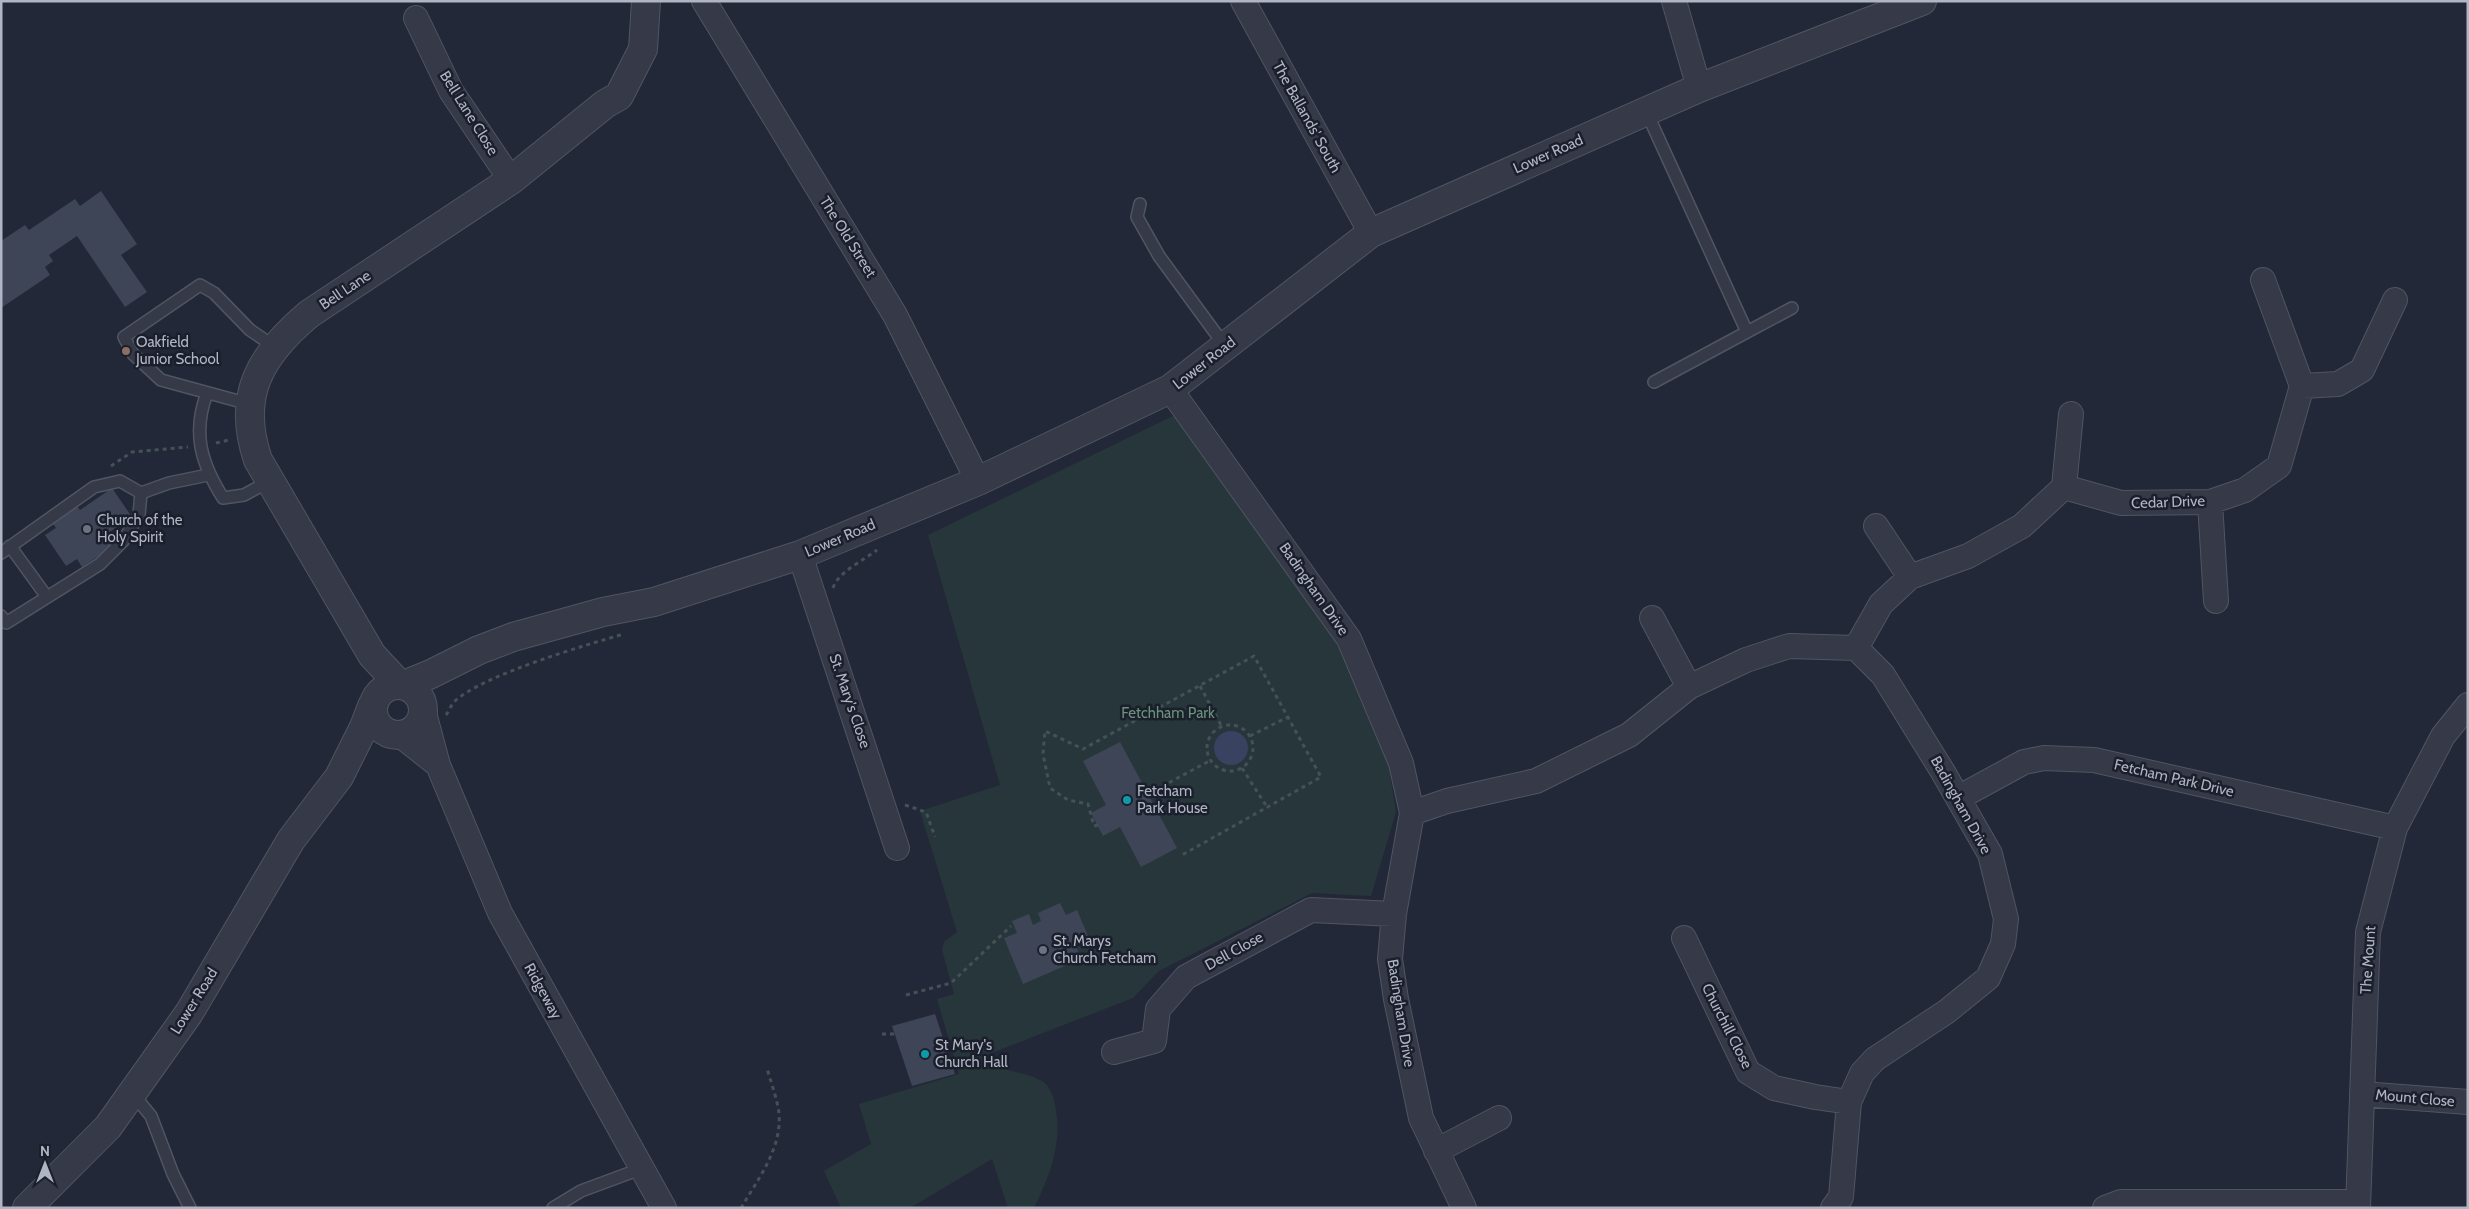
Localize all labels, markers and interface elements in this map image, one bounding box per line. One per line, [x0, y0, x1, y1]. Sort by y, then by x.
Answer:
street label: The Ballands' South [1269, 58, 1345, 176]
street label: Bell Lane Close [436, 67, 502, 159]
street label: Lower Road [1510, 131, 1586, 177]
street label: The Old Street [816, 193, 880, 281]
street label: Bell Lane [316, 266, 374, 314]
place label: Oakfield Junior School [135, 333, 220, 368]
street label: Lower Road [1169, 333, 1239, 393]
marker: Oakfield Junior School [120, 345, 132, 357]
street label: Cedar Drive [2131, 492, 2206, 512]
place label: Church of the Holy Spirit [97, 511, 183, 546]
street label: Lower Road [802, 515, 878, 561]
marker: Church of the Holy Spirit [81, 523, 93, 535]
street label: Badingham Drive [1275, 539, 1353, 639]
street label: St. Mary's Close [825, 651, 875, 751]
park label: Fetchham Park [1121, 704, 1215, 722]
street label: Badingham Drive [1927, 753, 1995, 857]
street label: Fetcham Park Drive [2112, 755, 2236, 801]
place label: Fetcham Park House [1137, 782, 1208, 817]
marker: Fetcham Park House [1121, 794, 1133, 806]
street label: The Mount [2357, 925, 2379, 995]
street label: Dell Close [1202, 928, 1267, 974]
place label: St. Marys Church Fetcham [1053, 932, 1156, 967]
marker: St. Marys Church Fetcham [1037, 944, 1049, 956]
street label: Badingham Drive [1384, 958, 1418, 1069]
street label: Ridgeway [520, 960, 566, 1022]
street label: Lower Road [167, 965, 221, 1037]
street label: Churchill Close [1698, 980, 1756, 1072]
place label: St Mary's Church Hall [935, 1036, 1008, 1071]
marker: St Mary's Church Hall [919, 1048, 931, 1060]
street label: Mount Close [2375, 1086, 2456, 1110]
north arrow [20, 1139, 70, 1189]
text: N [40, 1142, 50, 1160]

